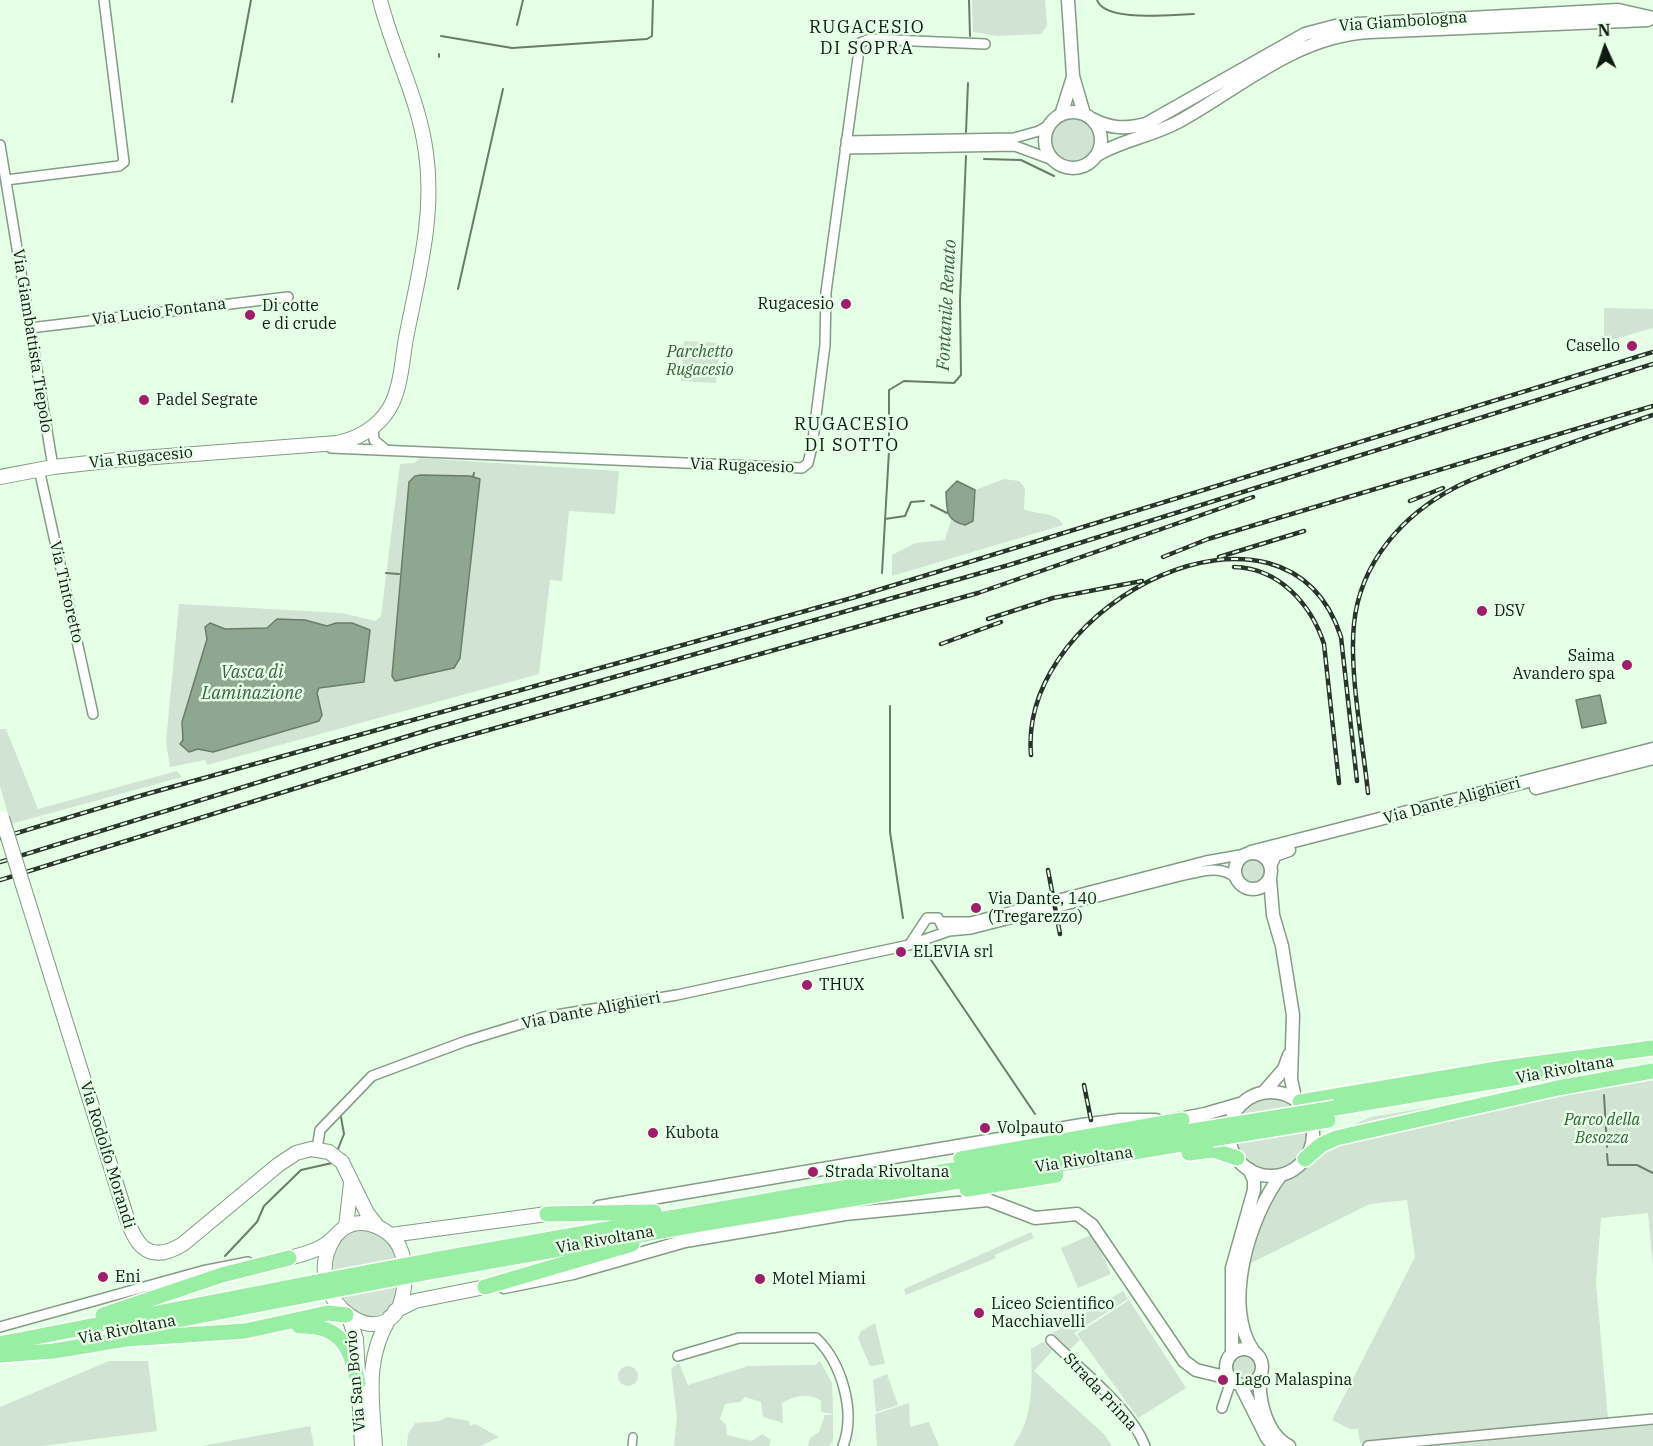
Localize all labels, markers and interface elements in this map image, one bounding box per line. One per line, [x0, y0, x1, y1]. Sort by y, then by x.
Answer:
street label: Via Giambologna [1338, 8, 1468, 36]
district label: RUGACESIO DI SOPRA [809, 17, 925, 60]
north arrow [1575, 18, 1635, 78]
text: N [1597, 20, 1611, 40]
water label: Fontanile Renato [933, 239, 961, 371]
street label: Via Giambattista Tiepolo [8, 248, 56, 434]
street label: Via Lucio Fontana [91, 294, 227, 330]
place label: Rugacesio [757, 294, 834, 314]
place label: Di cotte e di crude [262, 296, 337, 334]
marker: Rugacesio [839, 297, 853, 311]
marker: Di cotte e di crude [243, 308, 257, 322]
place label: Casello [1566, 336, 1620, 356]
marker: Casello [1625, 339, 1639, 353]
park label: Parchetto Rugacesio [666, 342, 734, 380]
place label: Padel Segrate [156, 390, 258, 410]
marker: Padel Segrate [137, 393, 151, 407]
district label: RUGACESIO DI SOTTO [794, 414, 910, 456]
street label: Via Rugacesio [88, 443, 194, 473]
street label: Via Rugacesio [690, 455, 794, 477]
street label: Via Tintoretto [45, 539, 87, 645]
place label: DSV [1494, 601, 1525, 621]
marker: DSV [1475, 604, 1489, 618]
place label: Saima Avandero spa [1512, 646, 1615, 684]
marker: Saima Avandero spa [1620, 658, 1634, 672]
water label: Vasca di Laminazione [202, 662, 302, 704]
street label: Via Dante Alighieri [1381, 773, 1523, 829]
place label: Via Dante, 140 (Tregarezzo) [988, 889, 1097, 927]
marker: Via Dante, 140 (Tregarezzo) [969, 901, 983, 915]
place label: ELEVIA srl [913, 942, 993, 962]
marker: ELEVIA srl [894, 945, 908, 959]
place label: THUX [819, 975, 864, 995]
marker: THUX [800, 978, 814, 992]
street label: Via Dante Alighieri [520, 988, 662, 1034]
street label: Via Rivoltana [1515, 1052, 1615, 1088]
street label: Via Rodolfo Morandi [75, 1079, 139, 1231]
park label: Parco della Besozza [1564, 1110, 1640, 1148]
place label: Volpauto [997, 1118, 1064, 1138]
marker: Volpauto [978, 1121, 992, 1135]
place label: Kubota [665, 1123, 719, 1143]
marker: Kubota [646, 1126, 660, 1140]
street label: Via Rivoltana [1034, 1143, 1134, 1177]
place label: Strada Rivoltana [825, 1162, 949, 1182]
marker: Strada Rivoltana [806, 1165, 820, 1179]
street label: Via Rivoltana [555, 1222, 655, 1258]
place label: Eni [115, 1267, 141, 1287]
place label: Motel Miami [772, 1269, 866, 1289]
marker: Eni [96, 1270, 110, 1284]
marker: Motel Miami [753, 1272, 767, 1286]
place label: Liceo Scientifico Macchiavelli [991, 1294, 1114, 1332]
marker: Liceo Scientifico Macchiavelli [972, 1306, 986, 1320]
street label: Via Rivoltana [77, 1311, 177, 1349]
street label: Via San Bovio [342, 1329, 370, 1433]
street label: Strada Prima [1059, 1349, 1141, 1435]
place label: Lago Malaspina [1235, 1370, 1352, 1390]
marker: Lago Malaspina [1216, 1373, 1230, 1387]

